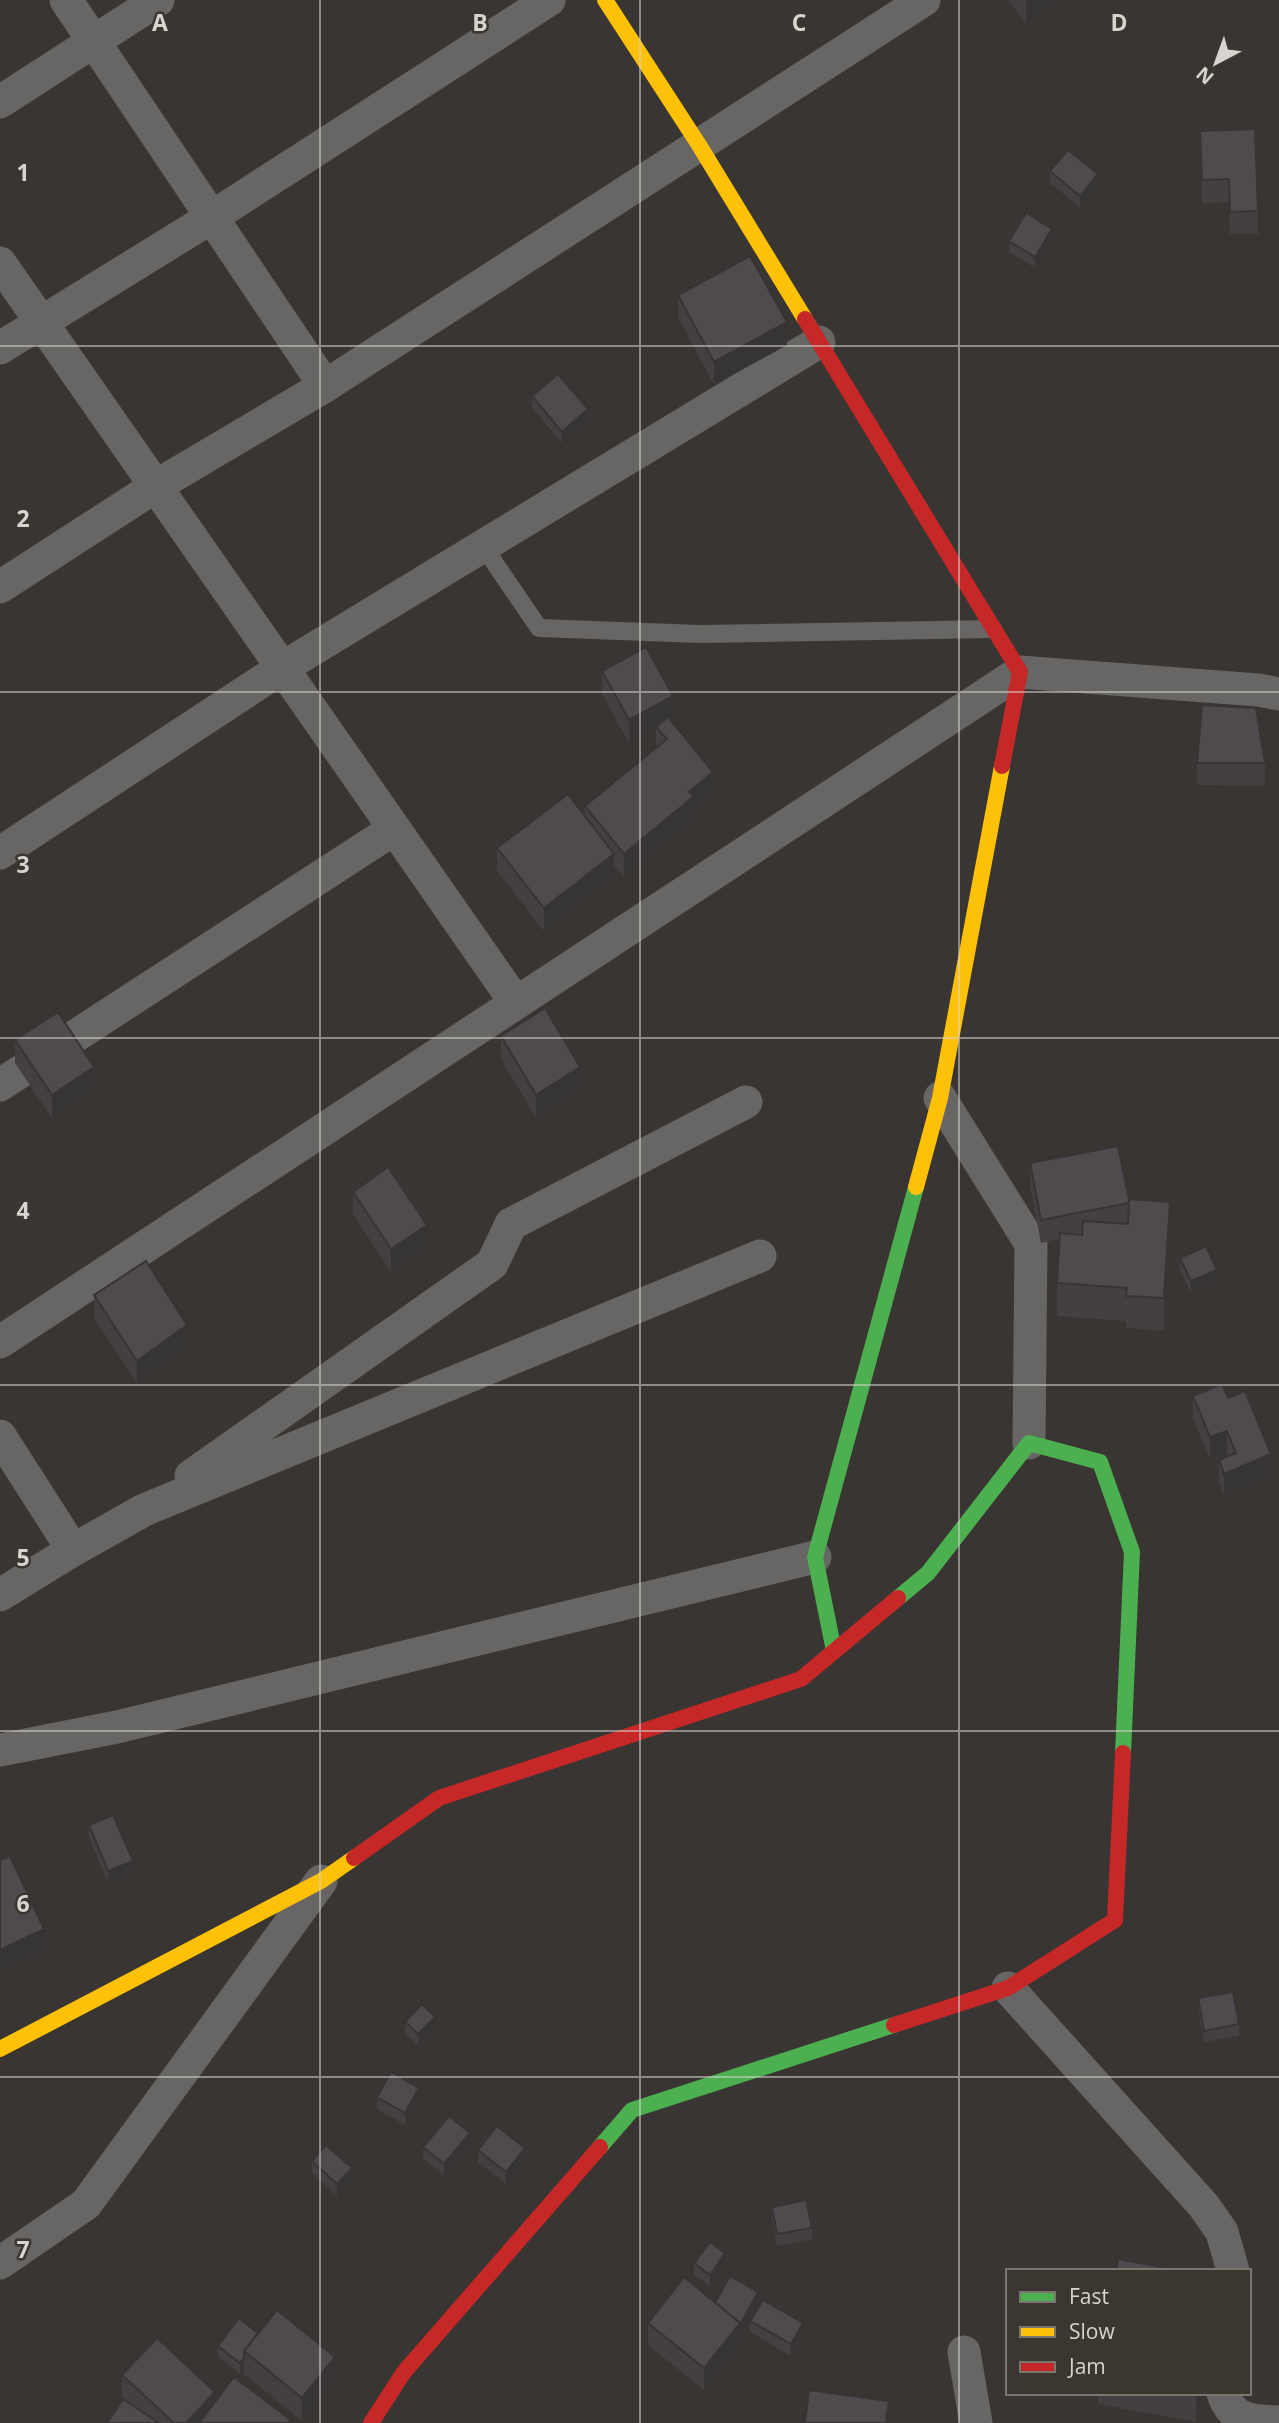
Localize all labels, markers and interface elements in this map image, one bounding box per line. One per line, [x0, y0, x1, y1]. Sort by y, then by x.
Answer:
text: A [152, 6, 168, 38]
text: B [472, 6, 488, 38]
text: C [792, 6, 806, 38]
text: D [1110, 6, 1128, 38]
north arrow [1181, 28, 1251, 98]
text: N [1190, 61, 1219, 91]
text: 1 [16, 156, 30, 188]
text: 2 [16, 502, 30, 534]
text: 3 [16, 848, 30, 880]
text: 4 [16, 1194, 30, 1226]
text: 5 [16, 1541, 30, 1573]
text: 6 [16, 1887, 30, 1919]
text: 7 [16, 2233, 30, 2265]
legend [1006, 2269, 1251, 2395]
text: Fast [1069, 2282, 1109, 2310]
text: Slow [1069, 2317, 1115, 2345]
text: Jam [1067, 2352, 1106, 2380]

